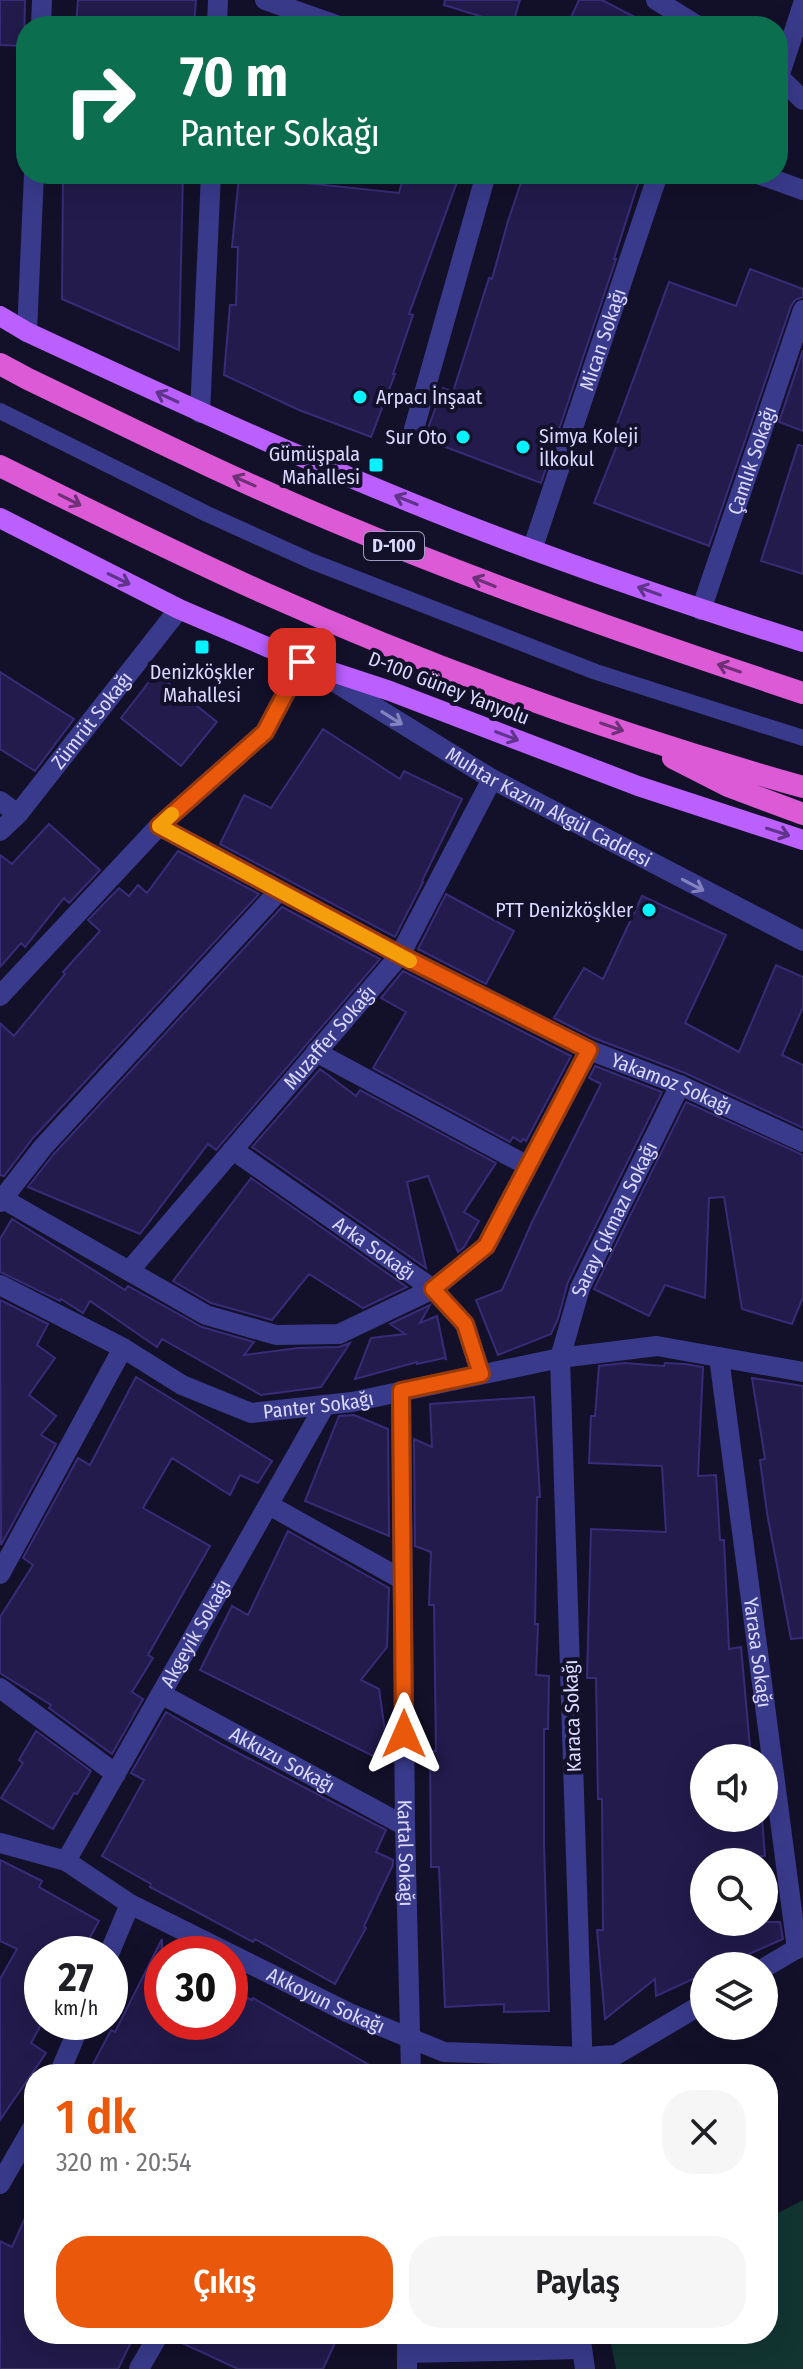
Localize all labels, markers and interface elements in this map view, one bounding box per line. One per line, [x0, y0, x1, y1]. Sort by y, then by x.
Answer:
text: 70 m [180, 44, 288, 111]
icon: right [48, 48, 152, 152]
text: Panter Sokağı [180, 112, 380, 156]
street label: Mican Sokağı [574, 285, 631, 394]
place label: Arpacı İnşaat [376, 385, 483, 410]
marker: Arpacı İnşaat [351, 388, 369, 406]
one-way arrow [155, 389, 179, 404]
street label: Çamlık Sokağı [722, 403, 781, 518]
place label: Simya Koleji İlkokul [539, 424, 638, 471]
place label: Sur Oto [386, 425, 447, 449]
marker: Sur Oto [454, 428, 472, 446]
marker: Simya Koleji İlkokul [514, 438, 532, 456]
place label: Gümüşpala Mahallesi [269, 442, 360, 489]
marker: Gümüşpala Mahallesi [367, 456, 385, 474]
one-way arrow [232, 473, 256, 488]
one-way arrow [394, 491, 419, 506]
one-way arrow [57, 493, 81, 509]
road number: D-100 [364, 532, 424, 560]
one-way arrow [107, 571, 131, 587]
one-way arrow [472, 573, 497, 588]
one-way arrow [637, 583, 662, 598]
pin [268, 628, 336, 696]
marker: Denizköşkler Mahallesi [193, 638, 211, 656]
icon: arrive [280, 640, 324, 684]
street label: D-100 Güney Yanyolu [365, 646, 533, 730]
place label: Denizköşkler Mahallesi [150, 660, 254, 707]
one-way arrow [717, 660, 742, 675]
street label: Zümrüt Sokağı [46, 667, 137, 774]
one-way arrow [380, 710, 403, 726]
one-way arrow [599, 721, 624, 735]
one-way arrow [494, 730, 519, 744]
street label: Muhtar Kazım Akgül Caddesi [441, 741, 656, 872]
one-way arrow [765, 825, 791, 840]
one-way arrow [680, 877, 704, 893]
place label: PTT Denizköşkler [495, 898, 633, 923]
marker: PTT Denizköşkler [640, 901, 658, 919]
street label: Muzaffer Sokağı [278, 980, 381, 1094]
street label: Yakamoz Sokağı [608, 1048, 736, 1119]
street label: Saray Çıkmazı Sokağı [566, 1138, 662, 1299]
street label: Arka Sokağı [329, 1211, 420, 1285]
street label: Panter Sokağı [262, 1386, 376, 1424]
street label: Akgeyik Sokağı [155, 1575, 236, 1691]
street label: Yarasa Sokağı [739, 1596, 777, 1709]
street label: Karaca Sokağı [558, 1659, 586, 1773]
position arrow [362, 1692, 446, 1776]
street label: Akkuzu Sokağı [226, 1722, 339, 1798]
map controls [690, 1744, 778, 2040]
button: sound [690, 1744, 778, 1832]
street label: Kartal Sokağı [393, 1799, 419, 1907]
button: search [690, 1848, 778, 1936]
speed limit sign: 30 [144, 1936, 248, 2040]
button: layers [690, 1952, 778, 2040]
text: 27 [58, 1954, 94, 2002]
street label: Akkoyun Sokağı [263, 1962, 388, 2038]
text: km/h [54, 1996, 98, 2020]
text: 1 dk [56, 2088, 136, 2146]
button: close [662, 2090, 746, 2174]
text: 320 m · 20:54 [56, 2147, 192, 2178]
button: Çıkış [56, 2236, 393, 2328]
button: Paylaş [409, 2236, 746, 2328]

